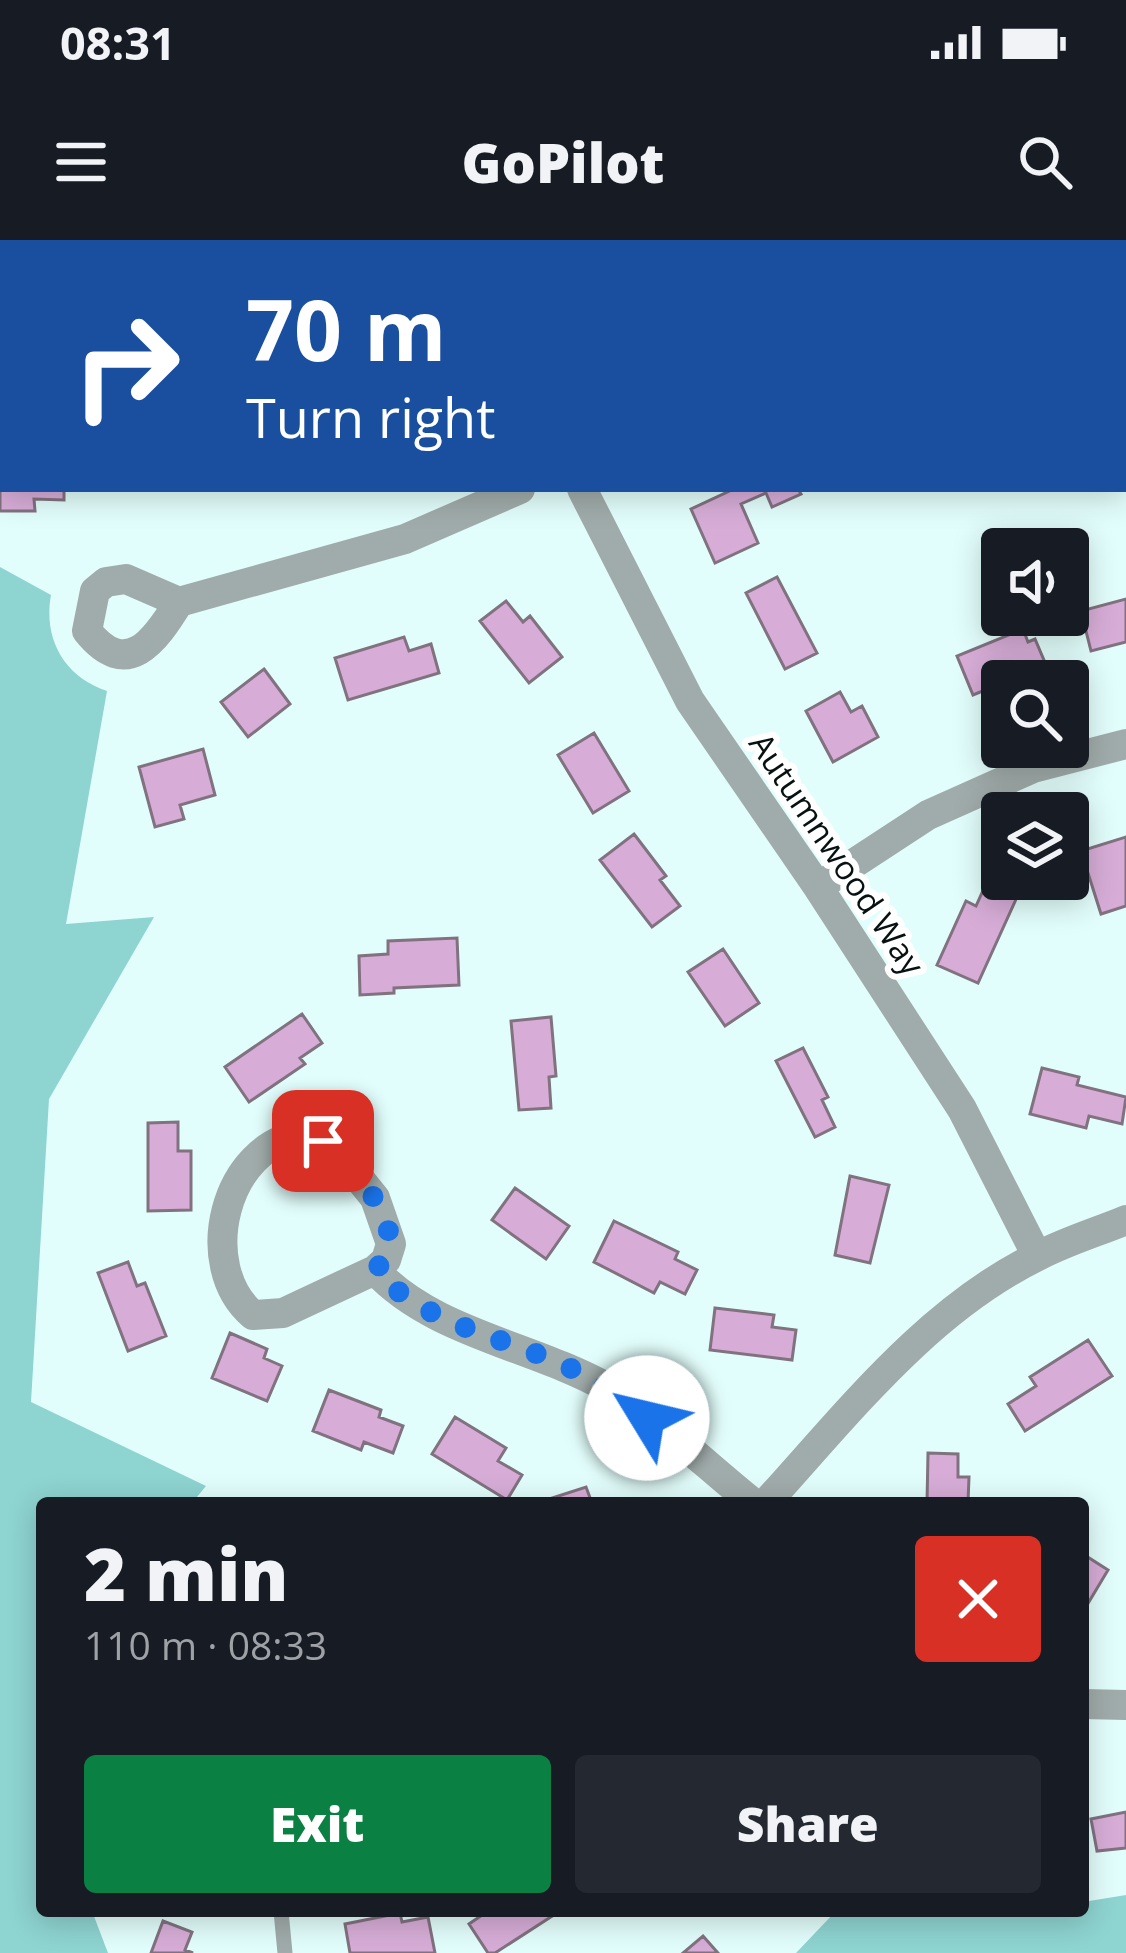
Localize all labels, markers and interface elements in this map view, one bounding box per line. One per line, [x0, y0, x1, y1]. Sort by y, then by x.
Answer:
text: 08:31 [60, 12, 176, 73]
text: GoPilot [462, 125, 664, 199]
icon: menu [48, 129, 114, 195]
icon: search [1012, 129, 1078, 195]
text: 70 m [246, 271, 446, 386]
icon: right [48, 288, 204, 444]
text: Turn right [246, 380, 495, 454]
map controls [981, 528, 1089, 900]
button: sound [981, 528, 1089, 636]
button: search [981, 660, 1089, 768]
street label: Autumnwood Way [740, 724, 936, 984]
button: layers [981, 792, 1089, 900]
pin [272, 1090, 374, 1192]
icon: arrive [290, 1108, 356, 1174]
position arrow [584, 1355, 710, 1481]
text: 2 min [84, 1524, 289, 1622]
button: close [915, 1536, 1041, 1662]
text: 110 m · 08:33 [84, 1618, 327, 1671]
button: Exit [84, 1755, 551, 1893]
button: Share [575, 1755, 1041, 1893]

